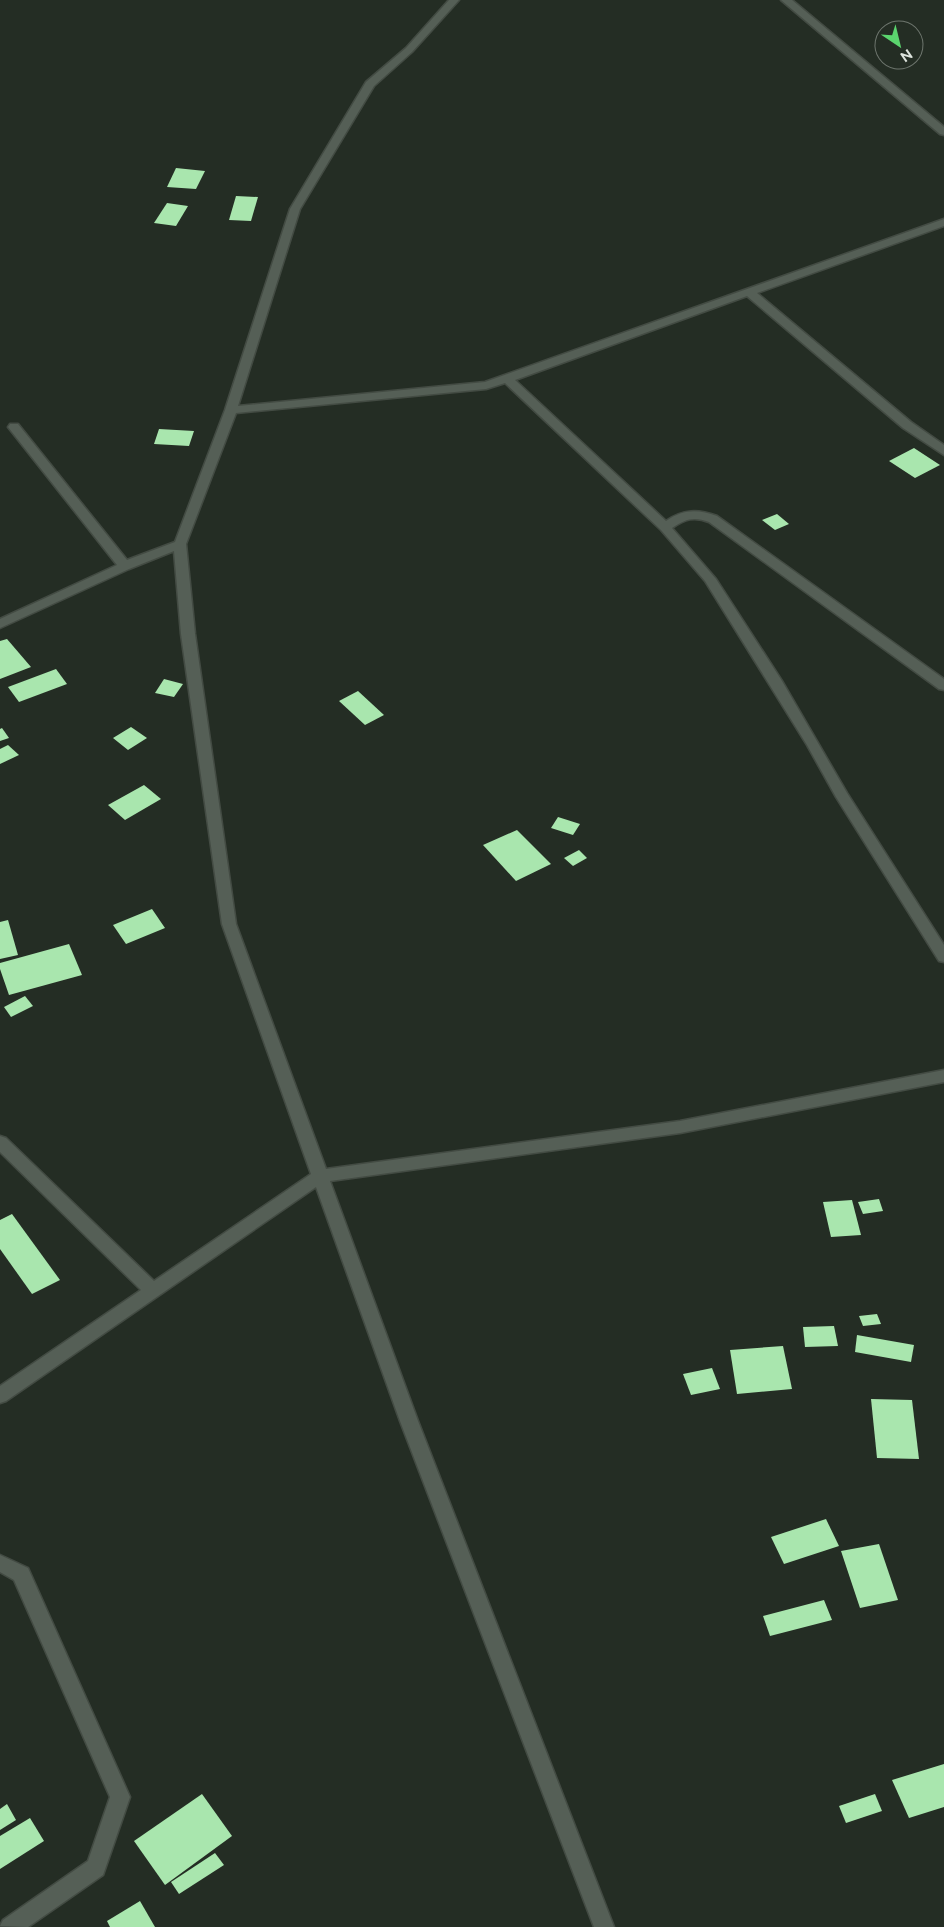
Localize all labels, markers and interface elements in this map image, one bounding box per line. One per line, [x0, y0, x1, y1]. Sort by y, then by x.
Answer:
north arrow [874, 20, 924, 70]
text: N [897, 46, 915, 65]

